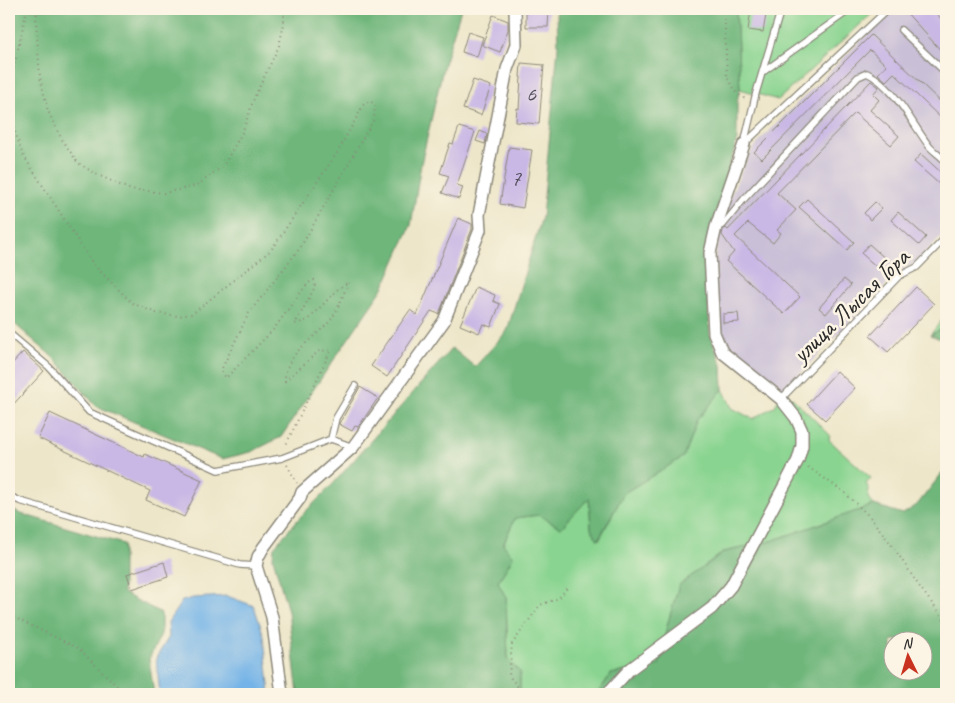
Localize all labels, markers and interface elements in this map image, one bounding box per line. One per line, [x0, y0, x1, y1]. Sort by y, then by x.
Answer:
house number: 6 [526, 80, 537, 108]
house number: 7 [511, 164, 522, 192]
street label: улица Лысая Гора [784, 240, 918, 371]
north arrow [882, 630, 932, 680]
text: N [902, 634, 914, 652]

